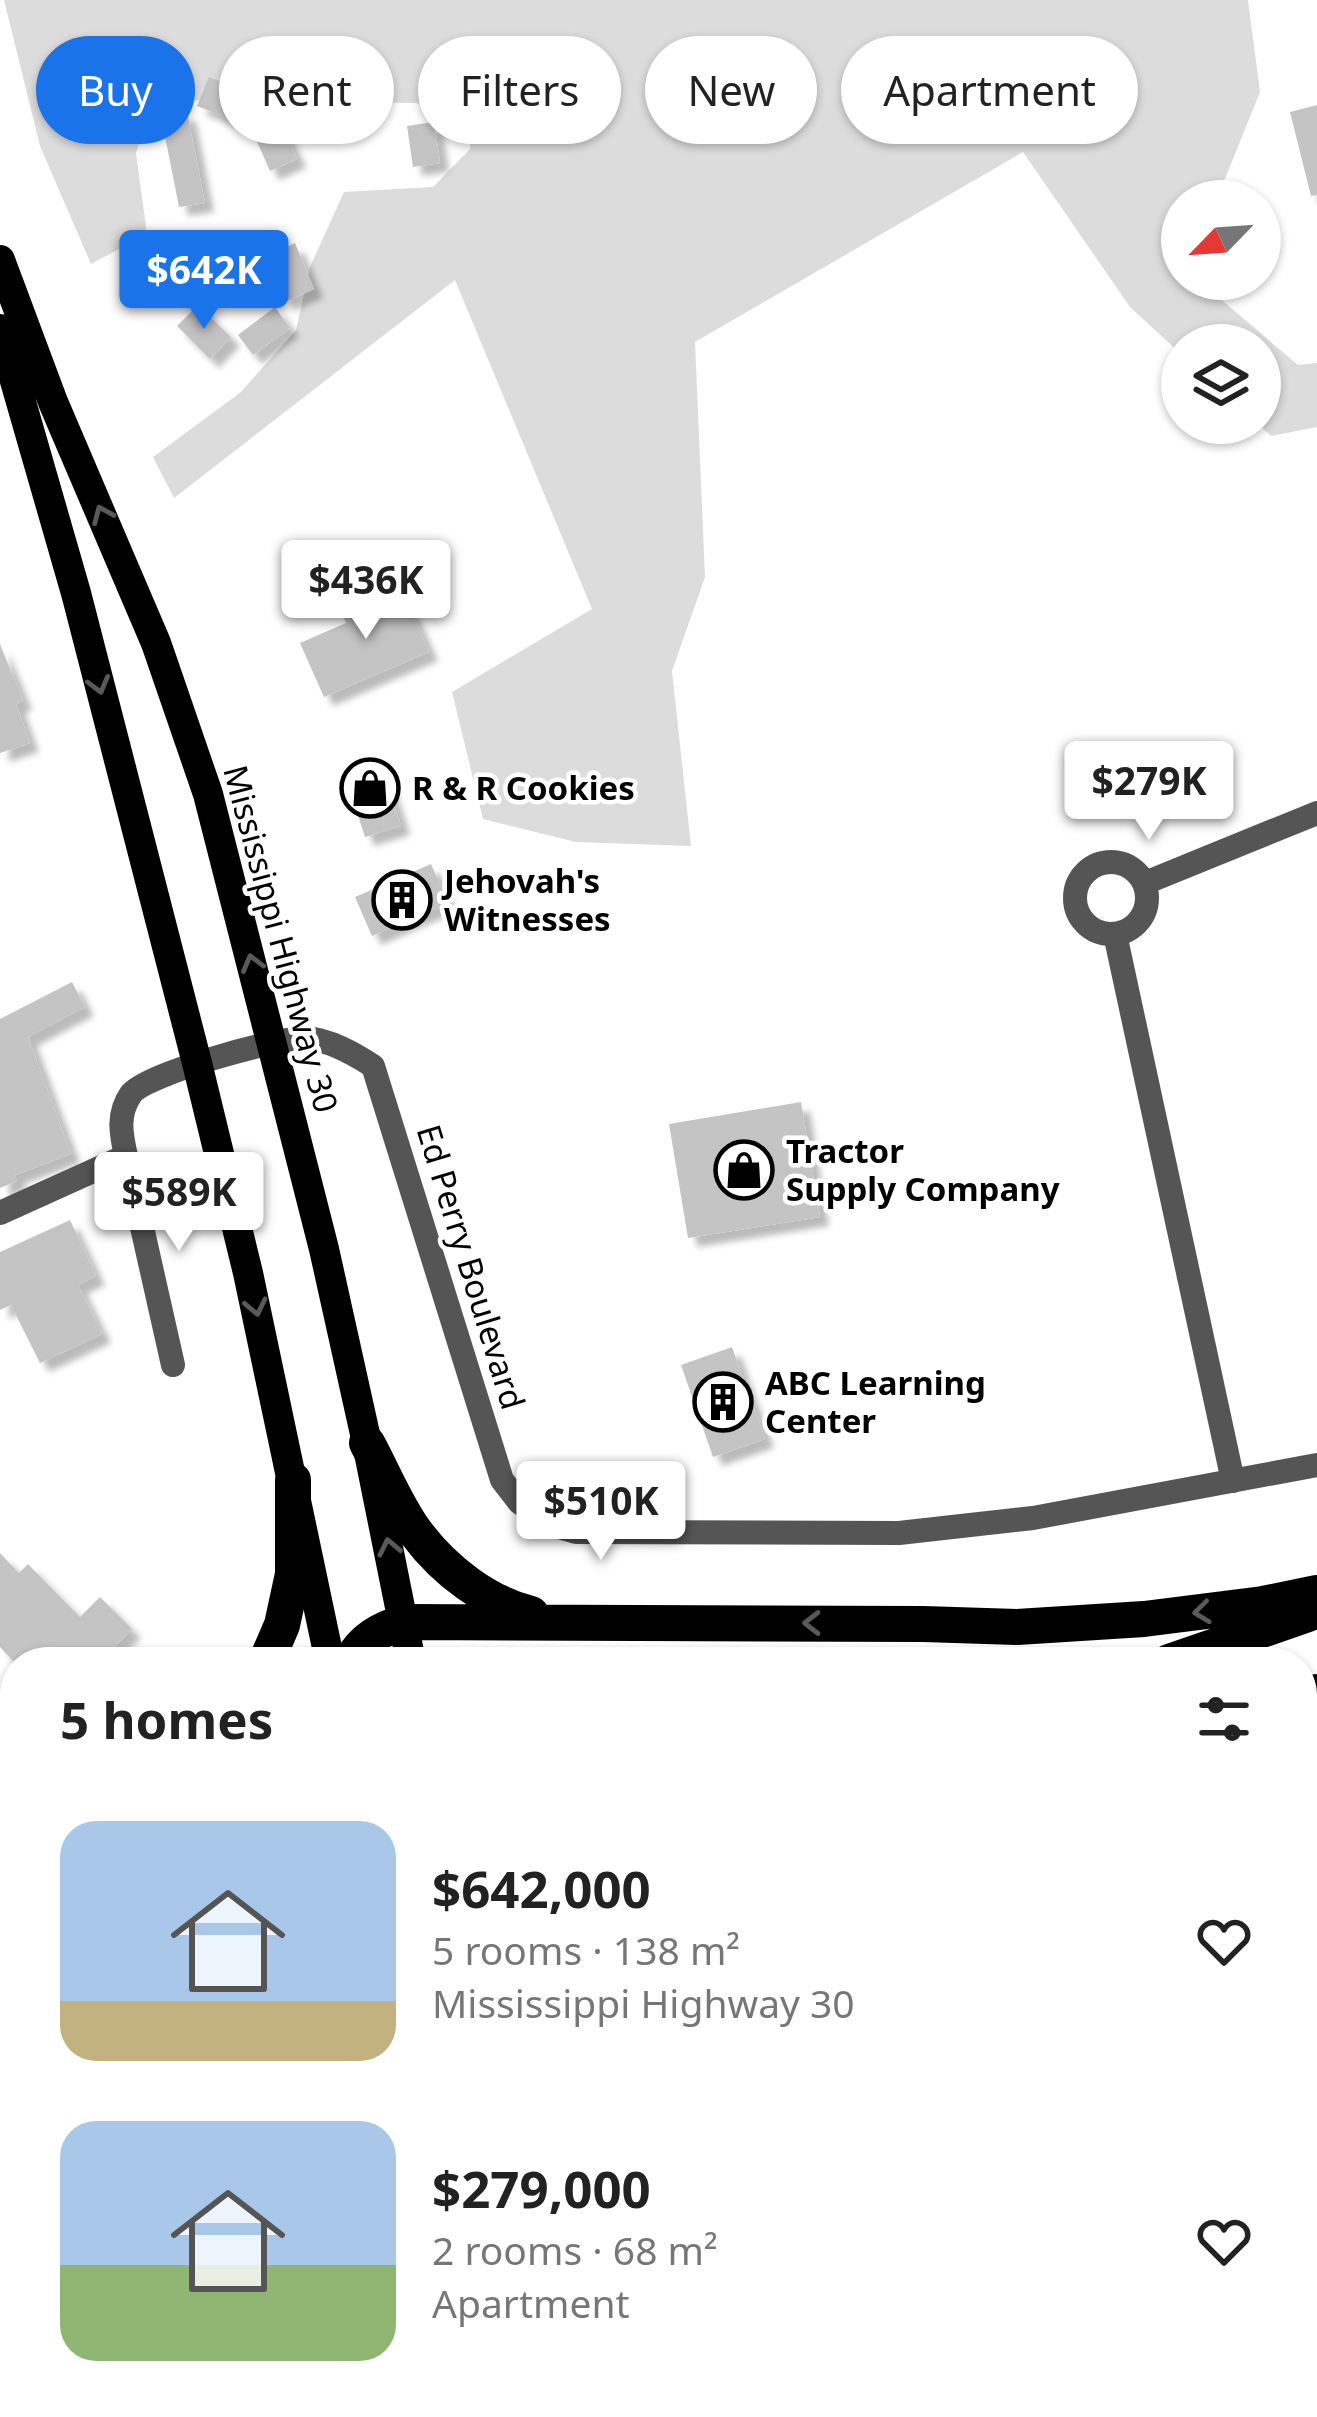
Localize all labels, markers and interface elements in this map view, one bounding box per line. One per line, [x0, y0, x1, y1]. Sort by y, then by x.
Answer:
chip: Buy [36, 36, 195, 144]
chip: Rent [219, 36, 394, 144]
chip: Filters [418, 36, 621, 144]
chip: New [645, 36, 817, 144]
chip: Apartment [841, 36, 1138, 144]
north arrow [1161, 180, 1281, 300]
map controls [1161, 180, 1281, 444]
pin: $642K [120, 230, 288, 332]
text: $642K [146, 242, 262, 295]
button: layers [1161, 324, 1281, 444]
one-way arrow [92, 505, 116, 527]
pin: $436K [282, 540, 450, 642]
text: $436K [308, 552, 424, 605]
one-way arrow [85, 674, 110, 694]
pin: $279K [1065, 741, 1233, 843]
text: $279K [1091, 753, 1207, 806]
shop icon: R & R Cookies [339, 757, 401, 819]
street label: Mississippi Highway 30 [213, 760, 350, 1117]
place label: R & R Cookies [412, 765, 635, 810]
place label: Jehovah's Witnesses [441, 858, 611, 941]
building icon: Jehovah's Witnesses [371, 869, 433, 931]
one-way arrow [242, 953, 267, 974]
street label: Ed Perry Boulevard [407, 1119, 536, 1415]
place label: Tractor Supply Company [786, 1128, 1060, 1211]
shop icon: Tractor Supply Company [713, 1139, 775, 1201]
pin: $589K [95, 1152, 263, 1254]
text: $589K [121, 1164, 237, 1217]
one-way arrow [242, 1297, 267, 1317]
place label: ABC Learning Center [765, 1360, 986, 1443]
building icon: ABC Learning Center [692, 1371, 754, 1433]
pin: $510K [517, 1461, 685, 1563]
text: $510K [543, 1473, 659, 1526]
one-way arrow [377, 1537, 403, 1557]
one-way arrow [1192, 1598, 1211, 1624]
one-way arrow [802, 1610, 820, 1636]
text: 5 homes [60, 1684, 273, 1754]
icon: filters [1191, 1686, 1257, 1752]
text: $642,000 [432, 1853, 651, 1923]
icon: home [156, 1869, 300, 2013]
icon: heart [1191, 1908, 1257, 1974]
text: 5 rooms · 138 m² [432, 1923, 740, 1976]
text: Mississippi Highway 30 [432, 1976, 855, 2029]
text: $279,000 [432, 2153, 651, 2223]
icon: home [156, 2169, 300, 2313]
icon: heart [1191, 2208, 1257, 2274]
text: 2 rooms · 68 m² [432, 2223, 718, 2276]
text: Apartment [432, 2276, 630, 2329]

